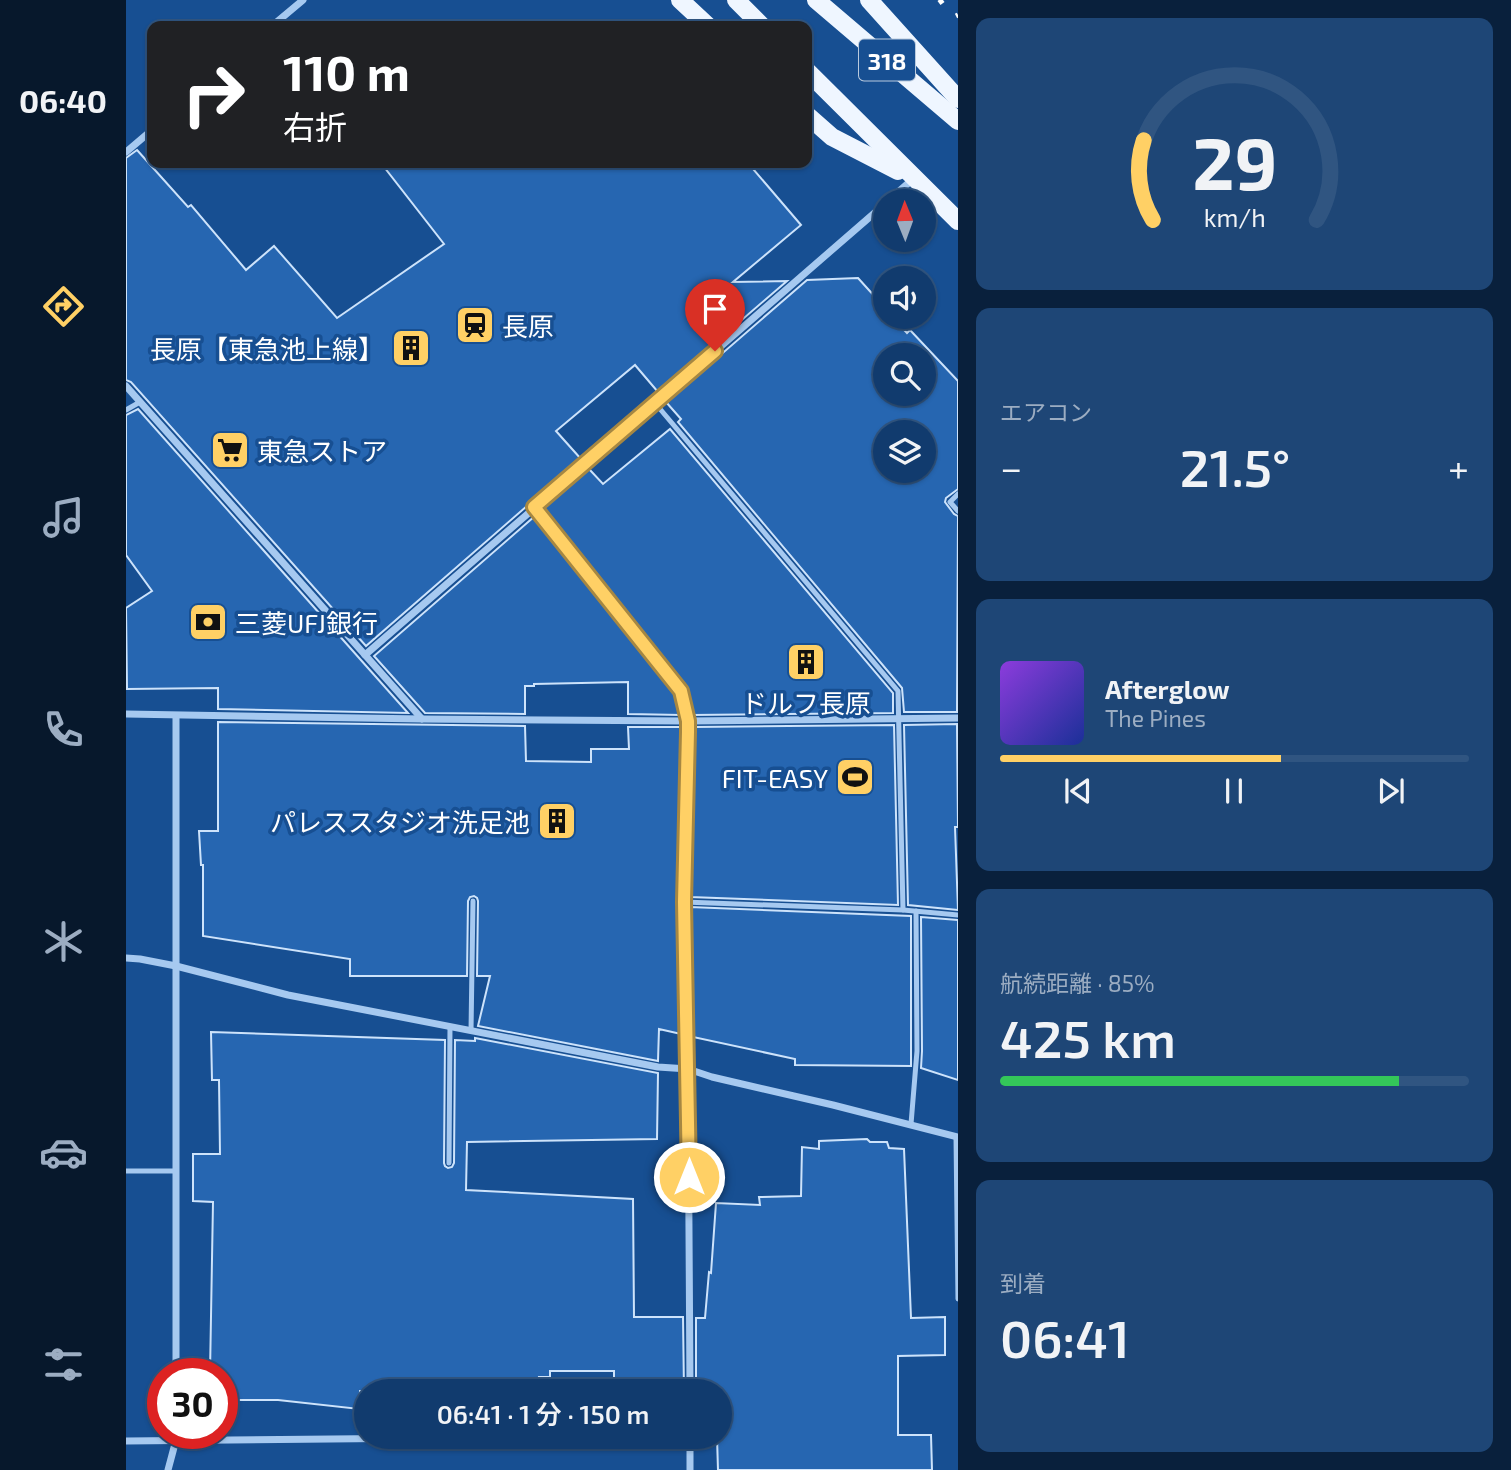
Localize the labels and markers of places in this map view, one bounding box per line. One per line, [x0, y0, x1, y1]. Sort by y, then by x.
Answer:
pin [685, 279, 745, 351]
station icon: 長原 [454, 304, 496, 346]
place label: 長原 [502, 310, 554, 341]
building icon: 長原【東急池上線】 [390, 327, 432, 369]
place label: 長原【東急池上線】 [150, 333, 384, 364]
supermarket icon: 東急ストア [209, 429, 251, 471]
place label: 東急ストア [257, 435, 387, 466]
bank icon: 三菱UFJ銀行 [187, 601, 229, 643]
place label: 三菱UFJ銀行 [235, 607, 378, 638]
building icon: ドルフ長原 [785, 641, 827, 683]
place label: ドルフ長原 [741, 687, 871, 718]
sports icon: FIT-EASY [834, 756, 876, 798]
place label: FIT-EASY [722, 762, 828, 793]
building icon: パレススタジオ洗足池 [536, 800, 578, 842]
place label: パレススタジオ洗足池 [270, 806, 530, 837]

